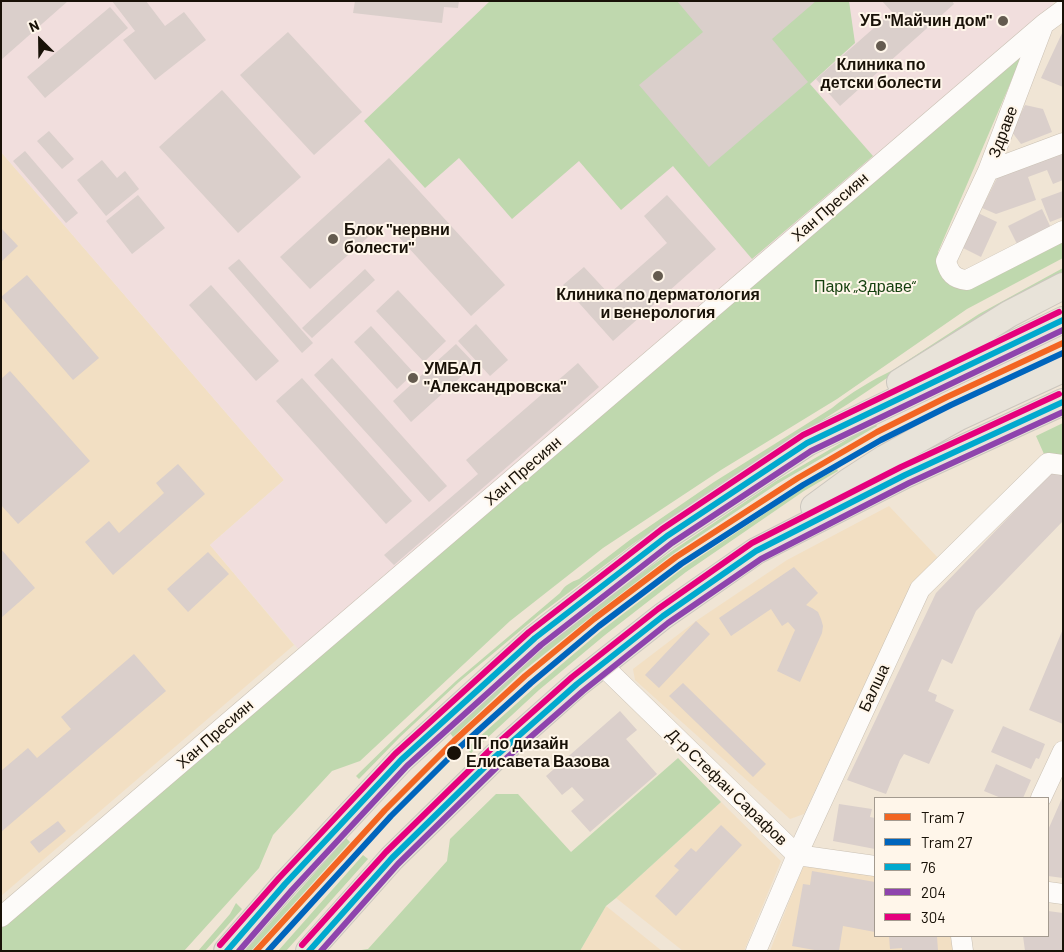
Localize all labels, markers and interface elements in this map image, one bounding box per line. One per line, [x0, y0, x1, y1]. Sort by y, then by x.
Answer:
place label: УБ "Майчин дом" [860, 11, 992, 31]
marker: УБ "Майчин дом" [996, 14, 1010, 28]
north arrow [15, 15, 65, 65]
text: N [26, 16, 42, 35]
marker: Клиника по детски болести [874, 39, 888, 53]
place label: Клиника по детски болести [821, 55, 941, 93]
street label: Здраве [984, 103, 1022, 161]
street label: Хан Пресиян [788, 168, 872, 246]
place label: Блок "нервни болести" [344, 220, 450, 258]
marker: Блок "нервни болести" [326, 232, 340, 246]
marker: Клиника по дерматология и венерология [651, 269, 665, 283]
park label: Парк „Здраве“ [814, 277, 916, 297]
place label: Клиника по дерматология и венерология [556, 285, 760, 323]
place label: УМБАЛ "Александровска" [424, 359, 566, 397]
marker: УМБАЛ "Александровска" [406, 371, 420, 385]
street label: Хан Пресиян [481, 432, 565, 510]
street label: Балша [855, 661, 893, 715]
street label: Хан Пресиян [173, 695, 257, 773]
street label: Д-р Стефан Сарафов [663, 725, 791, 849]
place label: ПГ по дизайн Елисавета Вазова [466, 734, 609, 772]
marker: ПГ по дизайн Елисавета Вазова [445, 744, 463, 762]
legend [874, 797, 1049, 937]
text: Tram 7 [921, 808, 964, 826]
text: Tram 27 [921, 833, 972, 851]
text: 76 [921, 858, 936, 876]
text: 204 [921, 883, 946, 901]
text: 304 [921, 908, 945, 926]

